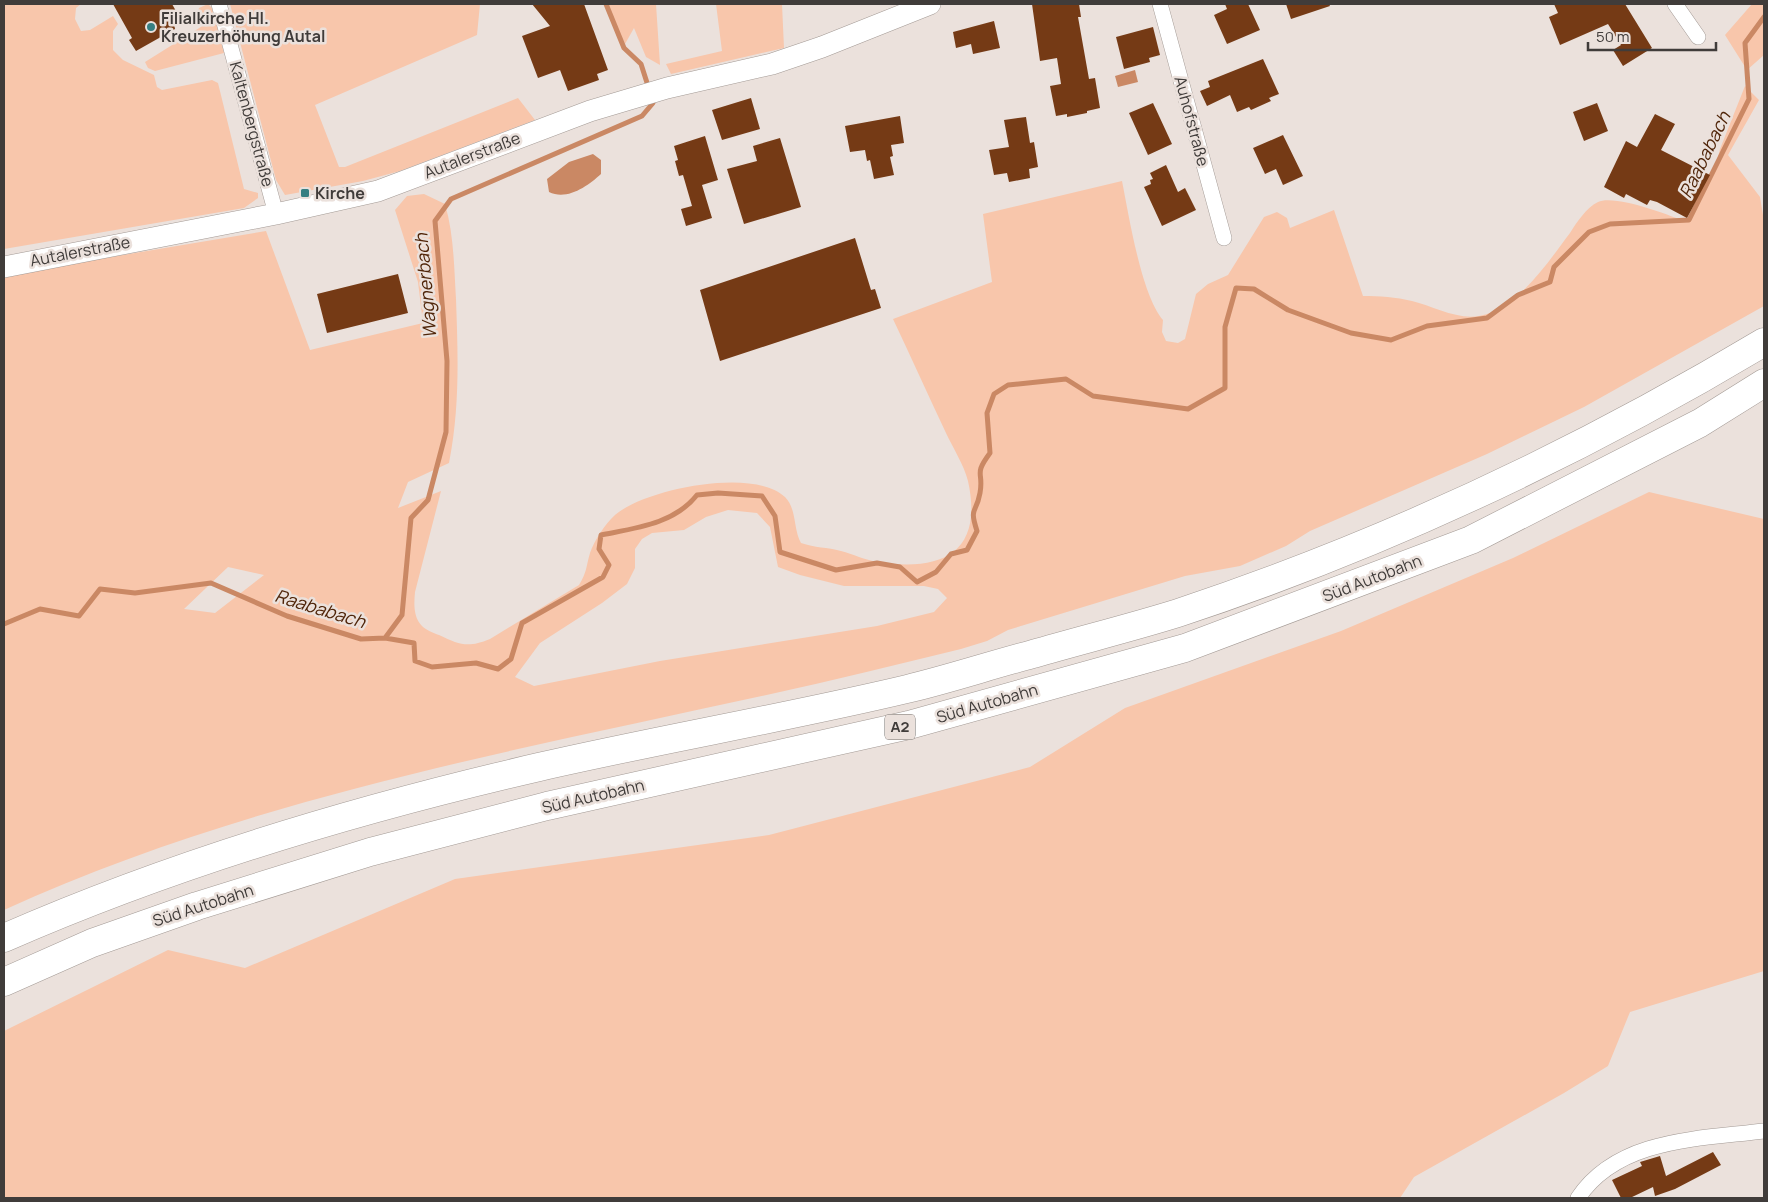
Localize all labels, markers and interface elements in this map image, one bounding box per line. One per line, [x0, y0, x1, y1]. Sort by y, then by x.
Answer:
place label: Filialkirche Hl. Kreuzerhöhung Autal [161, 7, 325, 47]
scale bar [1588, 20, 1716, 52]
marker: Filialkirche Hl. Kreuzerhöhung Autal [145, 21, 157, 33]
text: 50 m [1596, 26, 1630, 47]
street label: Kaltenbergstraße [225, 59, 279, 189]
street label: Auhofstraße [1169, 74, 1215, 168]
water label: Raababach [1673, 106, 1736, 202]
street label: Autalerstraße [421, 127, 523, 183]
place label: Kirche [315, 182, 365, 204]
marker: Kirche [299, 187, 311, 199]
street label: Autalerstraße [28, 231, 132, 271]
water label: Wagnerbach [408, 231, 442, 340]
street label: Süd Autobahn [1319, 549, 1425, 607]
water label: Raababach [272, 583, 370, 634]
street label: Süd Autobahn [934, 678, 1040, 728]
road number: A2 [885, 714, 915, 740]
street label: Süd Autobahn [540, 774, 646, 818]
street label: Süd Autobahn [150, 878, 256, 932]

